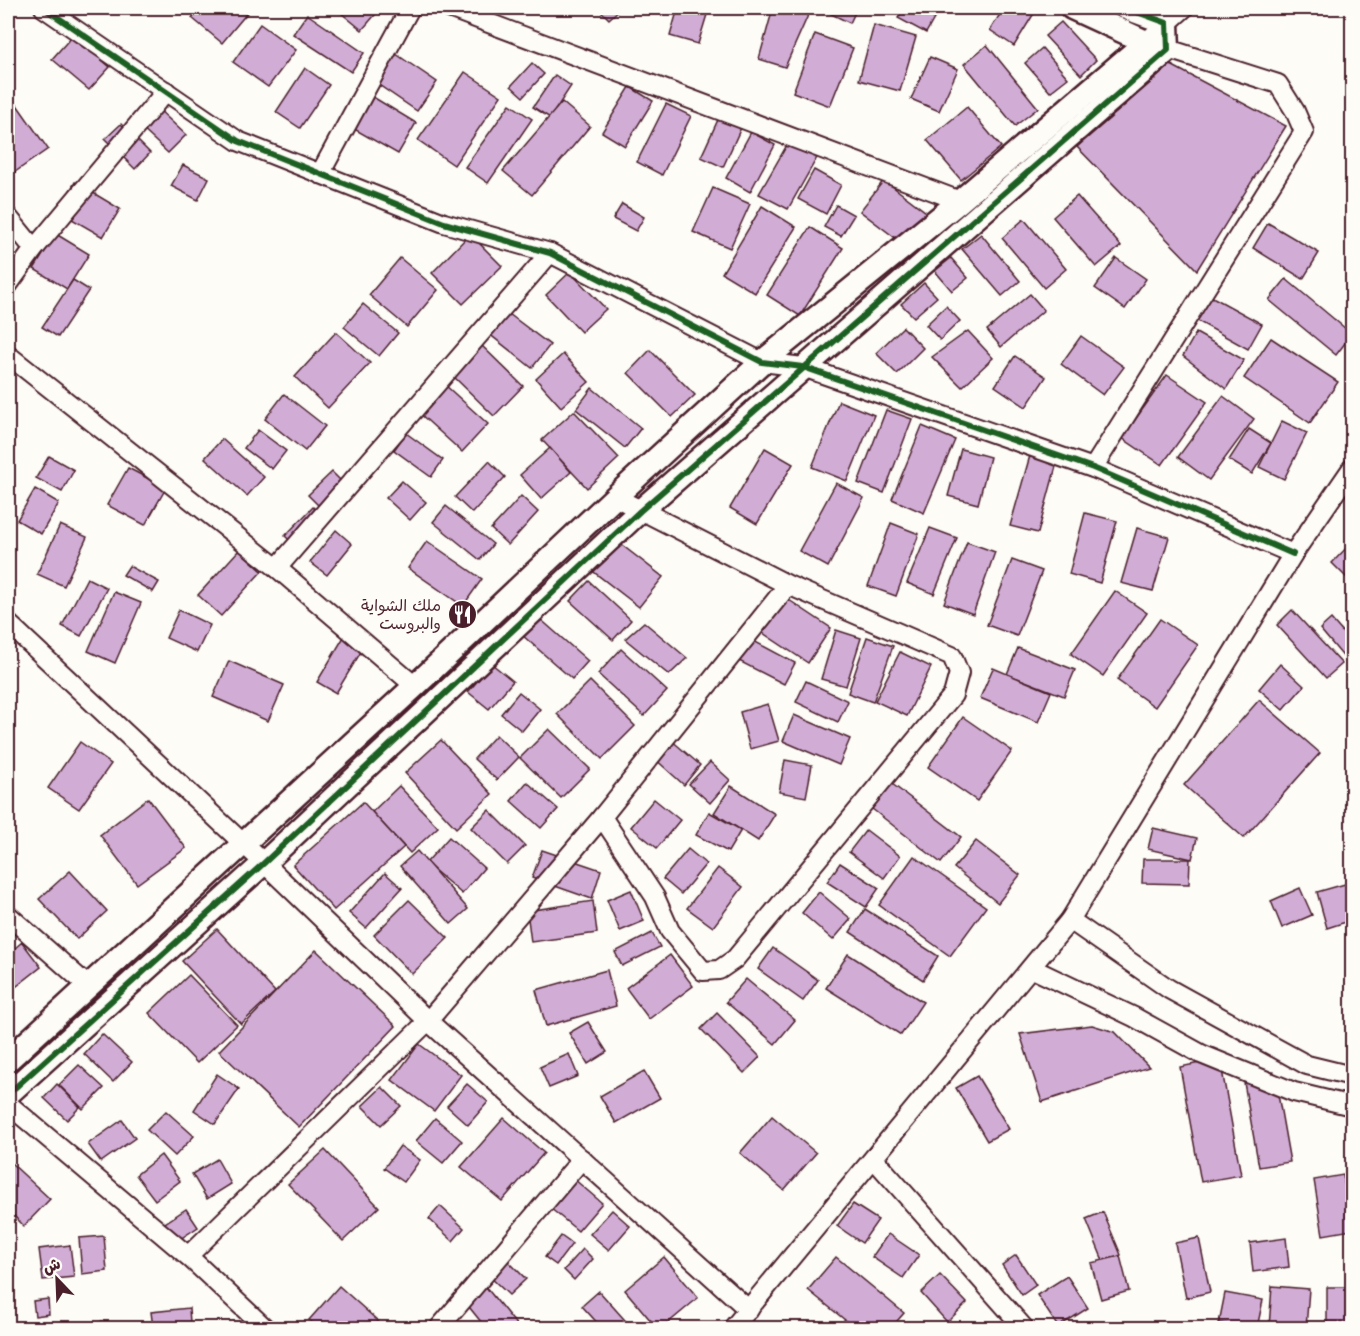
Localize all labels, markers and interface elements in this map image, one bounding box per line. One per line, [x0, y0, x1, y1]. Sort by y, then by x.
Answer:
place label: ملك الشواية والبروست [361, 594, 441, 634]
restaurant icon: ملك الشواية والبروست [446, 598, 478, 630]
north arrow [27, 1249, 87, 1309]
text: ش [39, 1252, 63, 1278]

